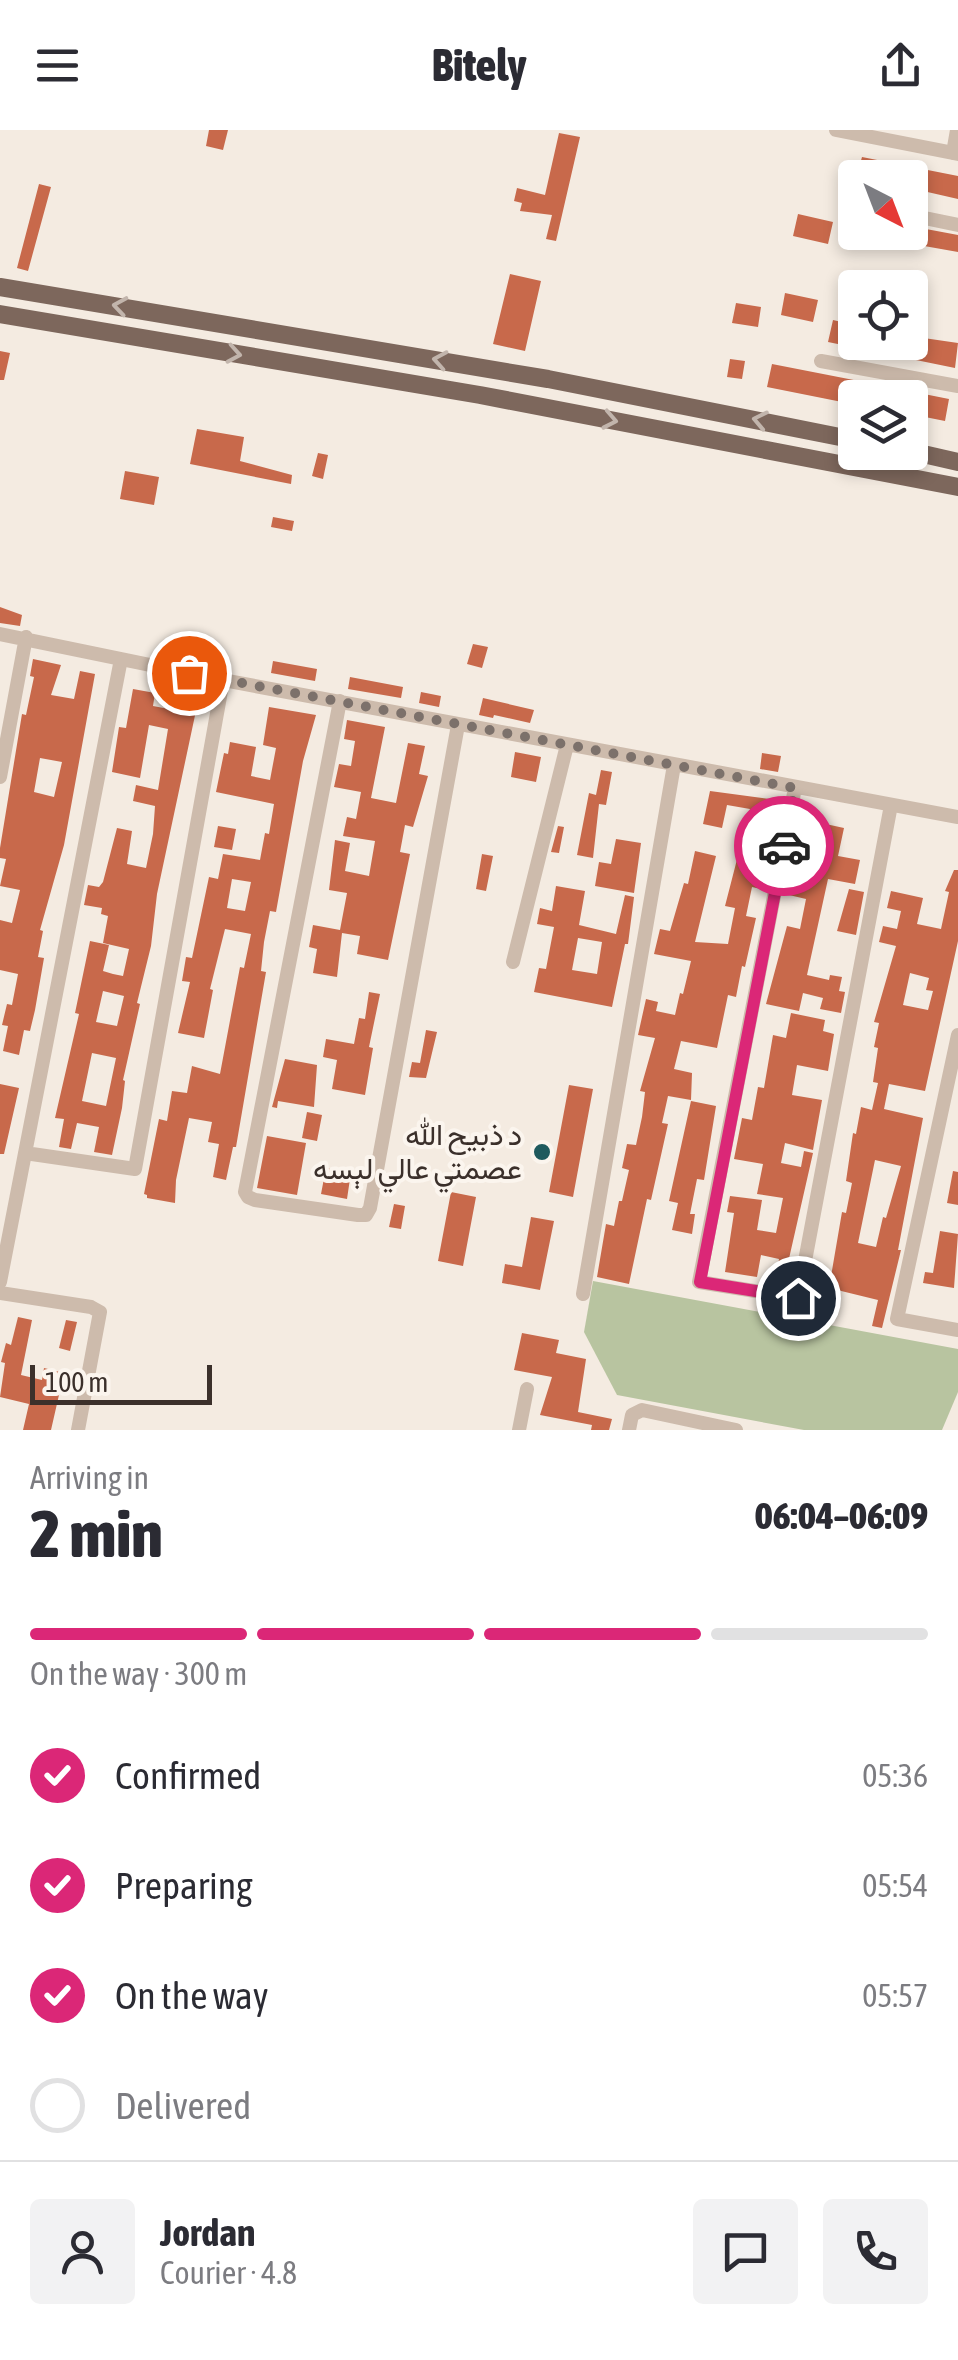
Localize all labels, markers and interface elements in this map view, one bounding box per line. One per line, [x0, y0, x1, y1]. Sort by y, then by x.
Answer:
icon: menu [30, 38, 85, 93]
icon: share [873, 38, 928, 93]
text: Bitely [432, 39, 526, 91]
north arrow [838, 160, 928, 250]
map controls [838, 160, 928, 470]
button: locate [838, 270, 928, 360]
one-way arrow [111, 297, 128, 318]
one-way arrow [226, 343, 242, 364]
one-way arrow [432, 350, 448, 371]
button: layers [838, 380, 928, 470]
one-way arrow [601, 408, 618, 429]
one-way arrow [751, 410, 768, 431]
pin [147, 631, 232, 716]
icon: bag [162, 646, 217, 701]
courier [734, 796, 834, 896]
icon: car [757, 819, 812, 874]
place label: د ذبیح الله عصمتي عالي لېسه [313, 1117, 522, 1193]
marker: د ذبیح الله عصمتي عالي لېسه [531, 1141, 553, 1163]
pin [756, 1256, 841, 1341]
icon: home [771, 1271, 826, 1326]
scale bar [30, 1360, 212, 1404]
text: 100 m [45, 1366, 108, 1398]
text: Arriving in [30, 1459, 149, 1496]
text: 06:04–06:09 [755, 1494, 928, 1537]
text: 2 min [30, 1496, 163, 1571]
text: On the way · 300 m [30, 1655, 247, 1692]
icon: check [30, 1748, 85, 1803]
text: Confirmed [115, 1754, 261, 1797]
text: 05:36 [862, 1757, 928, 1794]
icon: check [30, 1858, 85, 1913]
text: Preparing [115, 1864, 253, 1907]
text: 05:54 [862, 1867, 928, 1904]
icon: check [30, 1968, 85, 2023]
text: On the way [115, 1974, 268, 2017]
text: 05:57 [862, 1977, 928, 2014]
text: Delivered [115, 2084, 251, 2127]
button: person [30, 2199, 135, 2304]
button: chat [693, 2199, 798, 2304]
button: phone [823, 2199, 928, 2304]
text: Jordan [160, 2211, 255, 2254]
text: Courier · 4.8 [160, 2254, 297, 2291]

